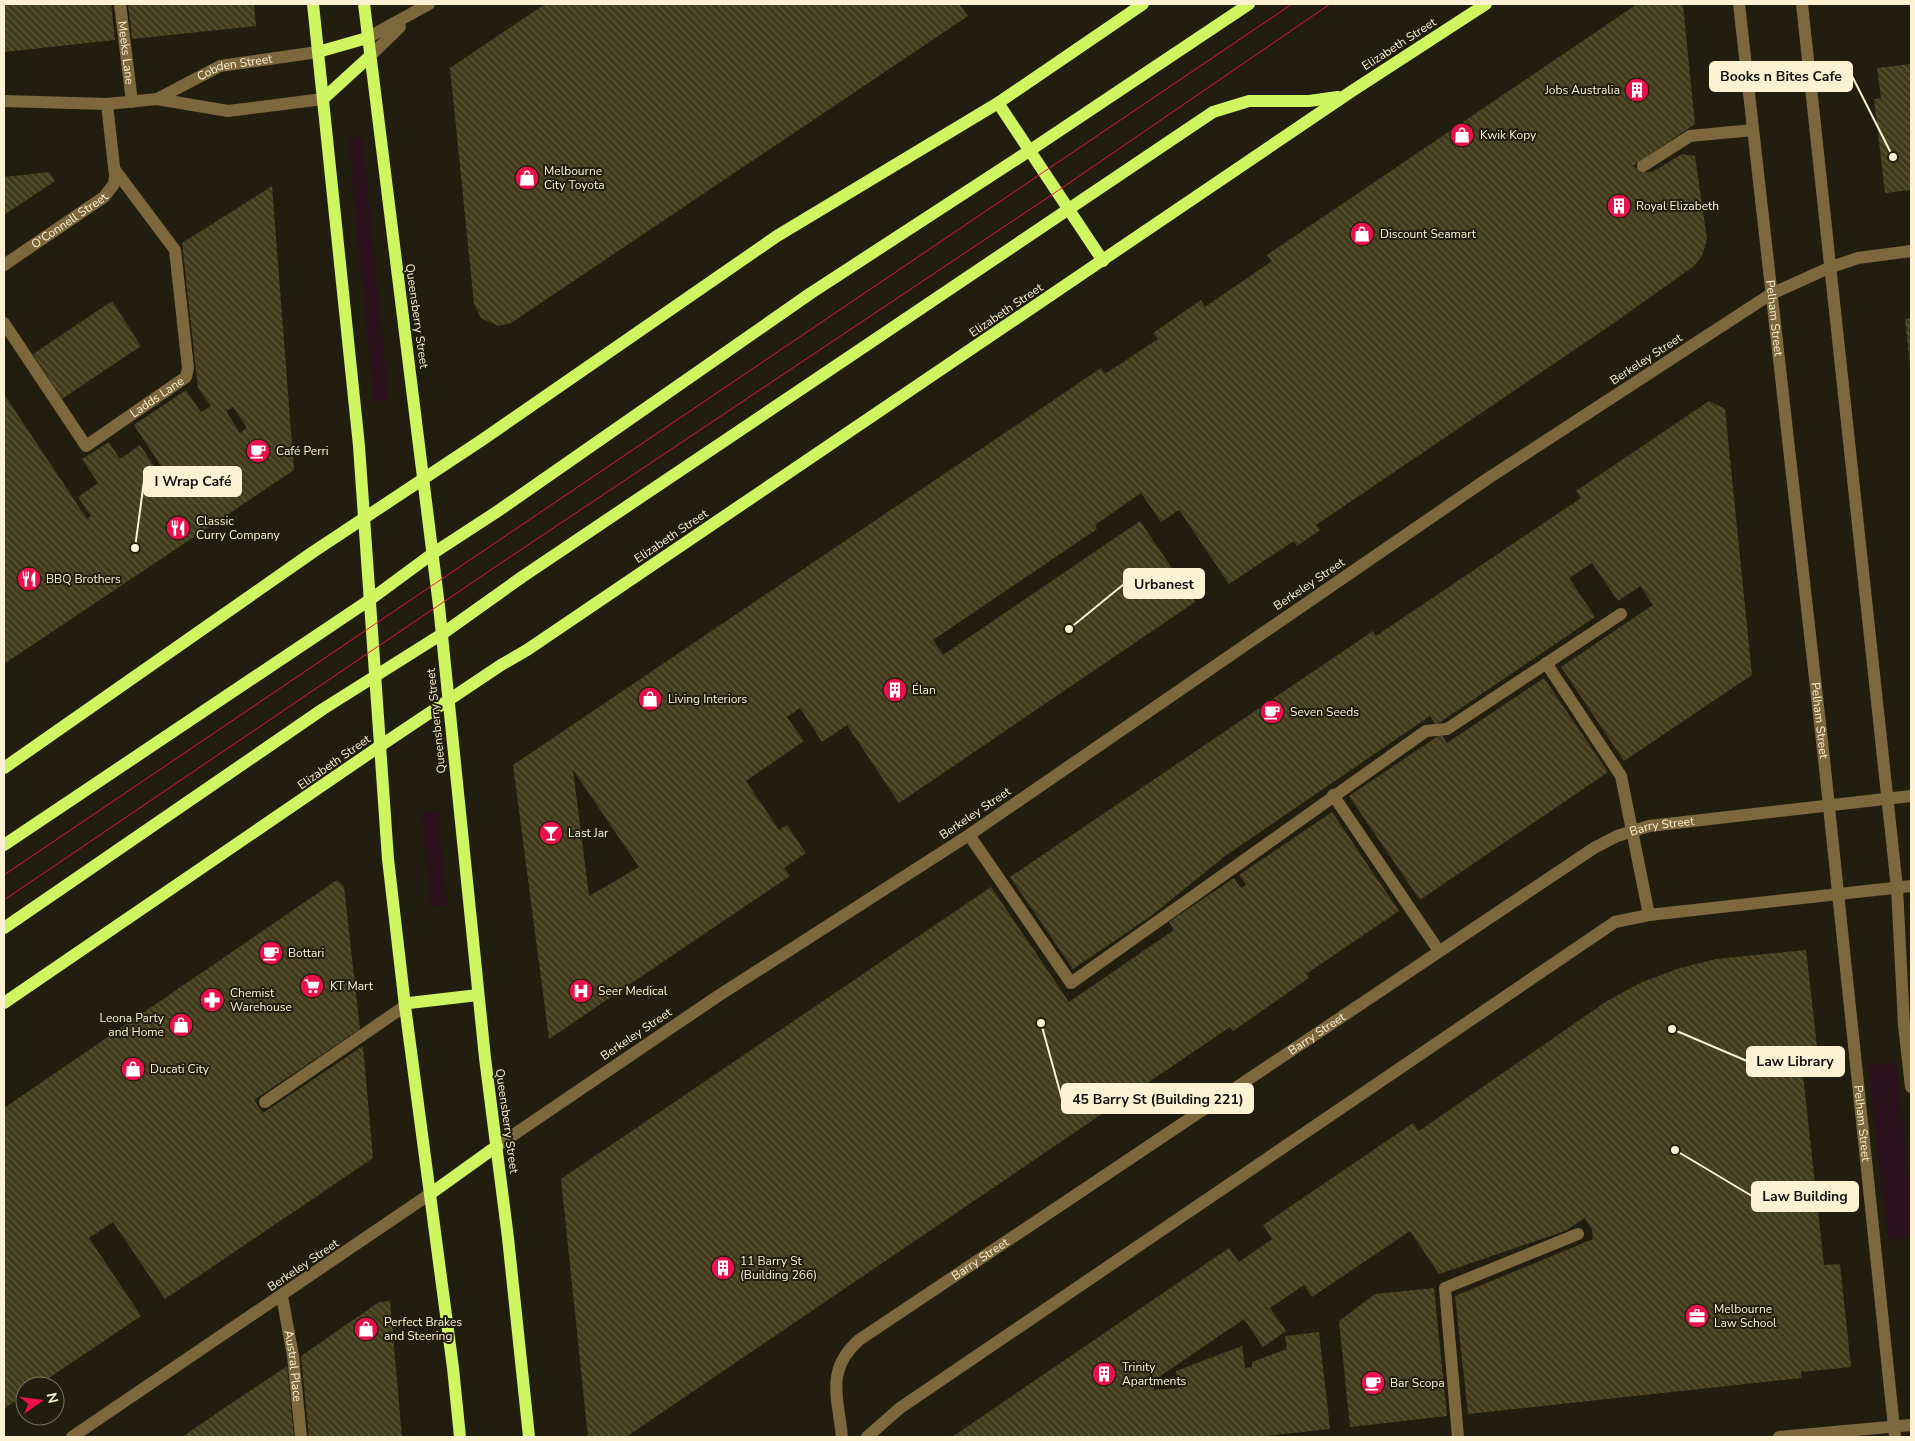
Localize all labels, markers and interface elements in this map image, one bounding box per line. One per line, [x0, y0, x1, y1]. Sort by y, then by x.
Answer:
street label: Elizabeth Street [1359, 14, 1440, 74]
street label: Meeks Lane [114, 20, 138, 85]
street label: Cobden Street [194, 51, 274, 85]
callout: Books n Bites Cafe [1710, 62, 1852, 91]
text: Books n Bites Cafe [1720, 67, 1842, 86]
building icon: Jobs Australia [1624, 77, 1650, 103]
place label: Jobs Australia [1544, 82, 1620, 98]
shop icon: Kwik Kopy [1449, 122, 1475, 148]
place label: Kwik Kopy [1480, 127, 1537, 143]
place label: Melbourne City Toyota [544, 163, 605, 193]
shop icon: Melbourne City Toyota [514, 165, 540, 191]
street label: O'Connell Street [28, 189, 112, 252]
building icon: Royal Elizabeth [1606, 193, 1632, 219]
place label: Royal Elizabeth [1636, 198, 1719, 214]
shop icon: Discount Seamart [1349, 221, 1375, 247]
place label: Discount Seamart [1380, 226, 1477, 242]
street label: Queensberry Street [402, 263, 432, 370]
street label: Elizabeth Street [966, 279, 1047, 341]
street label: Pelham Street [1762, 279, 1787, 358]
street label: Berkeley Street [1607, 329, 1686, 388]
street label: Ladds Lane [127, 373, 187, 421]
cafe icon: Café Perri [245, 438, 271, 464]
place label: Café Perri [276, 443, 329, 459]
callout: I Wrap Café [144, 467, 241, 496]
text: I Wrap Café [154, 472, 232, 491]
street label: Elizabeth Street [631, 505, 712, 567]
place label: Classic Curry Company [196, 513, 281, 543]
restaurant icon: Classic Curry Company [165, 515, 191, 541]
street label: Berkeley Street [1270, 554, 1348, 614]
restaurant icon: BBQ Brothers [16, 566, 42, 592]
callout: Urbanest [1124, 569, 1204, 598]
place label: BBQ Brothers [46, 571, 121, 587]
text: Urbanest [1134, 575, 1195, 594]
street label: Queensberry Street [422, 667, 449, 774]
building icon: Élan [882, 677, 908, 703]
street label: Pelham Street [1807, 681, 1832, 760]
place label: Élan [912, 682, 936, 698]
shop icon: Living Interiors [637, 686, 663, 712]
place label: Living Interiors [668, 691, 748, 707]
cafe icon: Seven Seeds [1259, 699, 1285, 725]
place label: Seven Seeds [1290, 704, 1359, 720]
street label: Elizabeth Street [294, 730, 374, 793]
street label: Berkeley Street [936, 783, 1014, 843]
street label: Barry Street [1627, 813, 1696, 840]
bar icon: Last Jar [538, 820, 564, 846]
place label: Last Jar [568, 825, 609, 841]
cafe icon: Bottari [258, 940, 284, 966]
place label: Bottari [288, 945, 324, 961]
supermarket icon: KT Mart [299, 973, 325, 999]
place label: KT Mart [330, 978, 374, 994]
hospital icon: Seer Medical [568, 978, 594, 1004]
place label: Seer Medical [598, 983, 668, 999]
place label: Chemist Warehouse [230, 985, 292, 1015]
pharmacy icon: Chemist Warehouse [199, 987, 225, 1013]
street label: Berkeley Street [597, 1004, 675, 1064]
street label: Barry Street [1285, 1008, 1349, 1059]
place label: Leona Party and Home [100, 1010, 165, 1040]
shop icon: Leona Party and Home [168, 1012, 194, 1038]
callout: Law Library [1747, 1047, 1844, 1076]
text: Law Library [1756, 1052, 1834, 1071]
shop icon: Ducati City [120, 1056, 146, 1082]
place label: Ducati City [150, 1061, 210, 1077]
street label: Queensberry Street [492, 1068, 522, 1175]
callout: 45 Barry St (Building 221) [1062, 1084, 1253, 1113]
street label: Pelham Street [1850, 1084, 1874, 1163]
text: 45 Barry St (Building 221) [1072, 1090, 1244, 1109]
callout: Law Building [1752, 1182, 1858, 1211]
text: Law Building [1762, 1187, 1848, 1206]
street label: Barry Street [948, 1234, 1012, 1284]
street label: Berkeley Street [264, 1235, 342, 1295]
place label: 11 Barry St (Building 266) [740, 1253, 817, 1283]
building icon: 11 Barry St (Building 266) [710, 1255, 736, 1281]
place label: Melbourne Law School [1714, 1301, 1777, 1331]
office icon: Melbourne Law School [1684, 1303, 1710, 1329]
place label: Perfect Brakes and Steering [384, 1314, 462, 1344]
shop icon: Perfect Brakes and Steering [353, 1316, 379, 1342]
street label: Austral Place [280, 1329, 305, 1403]
place label: Trinity Apartments [1122, 1359, 1187, 1389]
building icon: Trinity Apartments [1091, 1361, 1117, 1387]
cafe icon: Bar Scopa [1360, 1370, 1386, 1396]
place label: Bar Scopa [1390, 1375, 1445, 1391]
north arrow [15, 1376, 65, 1426]
text: N [42, 1391, 63, 1405]

